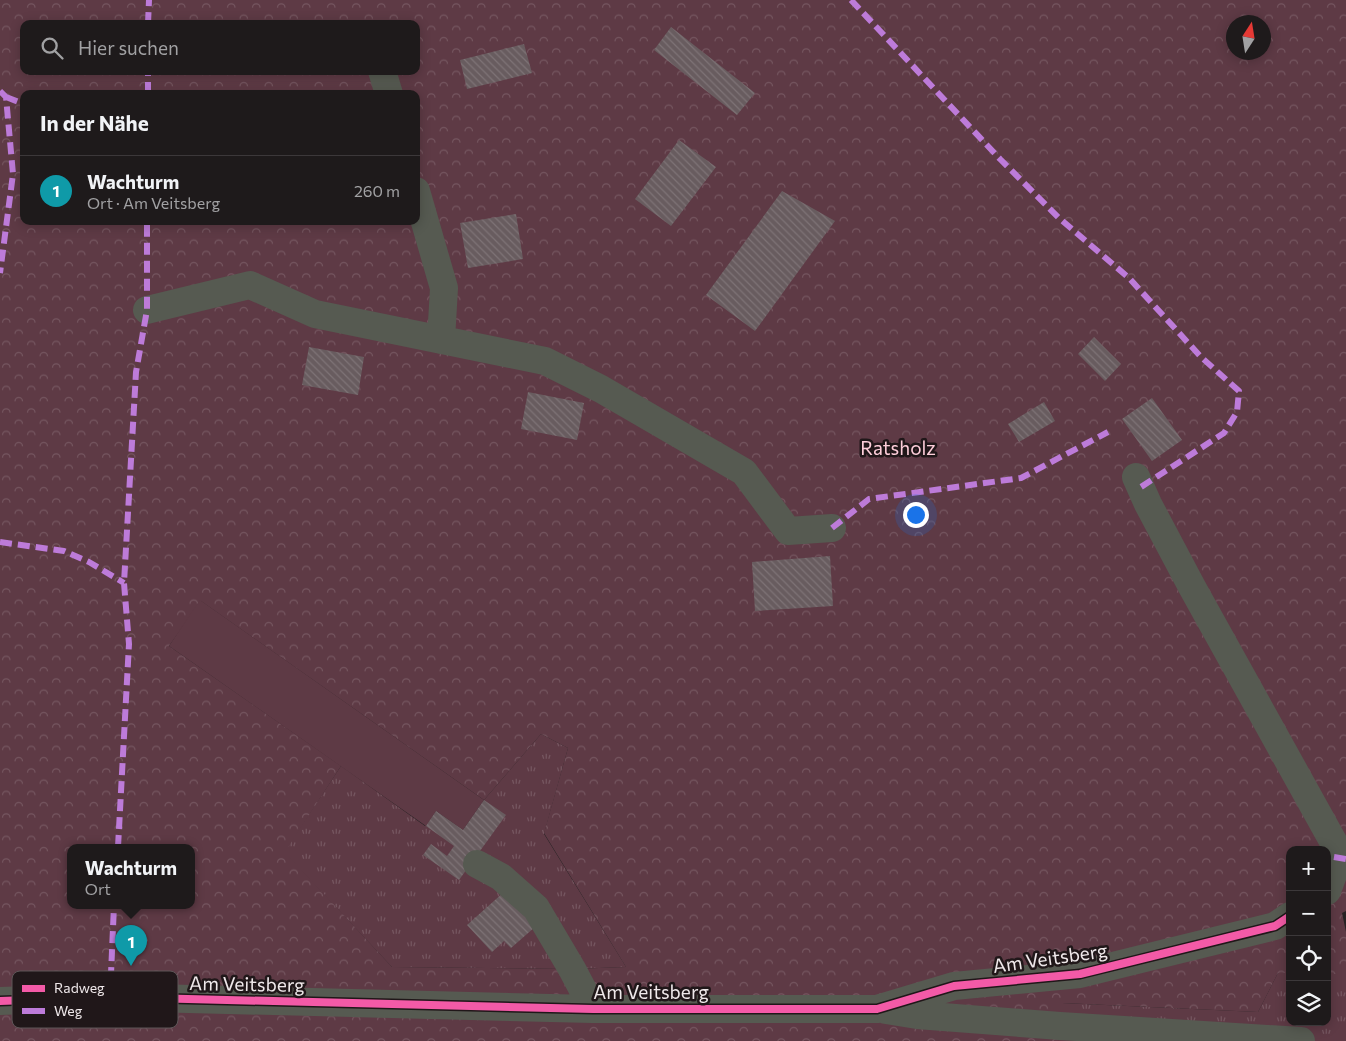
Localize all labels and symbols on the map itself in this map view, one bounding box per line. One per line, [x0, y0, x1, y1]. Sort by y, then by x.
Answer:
north arrow [1226, 15, 1271, 60]
park label: Ratsholz [860, 436, 936, 459]
your location [903, 502, 929, 528]
pin: 1 [115, 925, 147, 966]
street label: Am Veitsberg [991, 938, 1109, 977]
legend [12, 971, 178, 1028]
street label: Am Veitsberg [189, 971, 305, 996]
text: Radweg [54, 979, 105, 996]
street label: Am Veitsberg [593, 980, 709, 1003]
text: Weg [54, 1002, 83, 1019]

